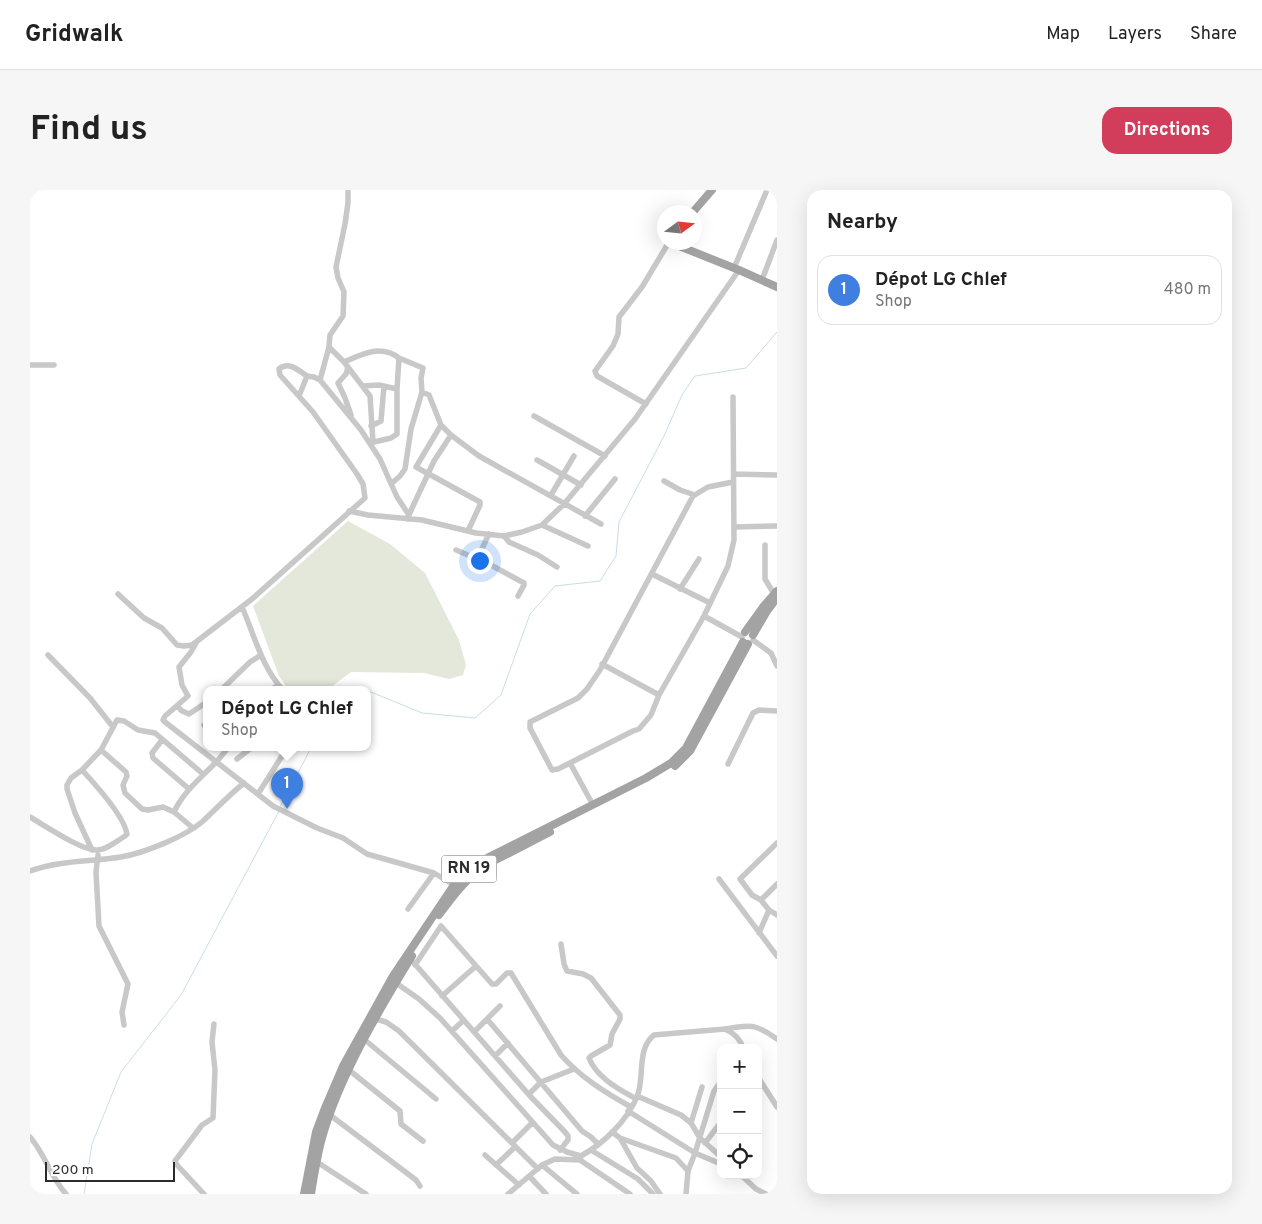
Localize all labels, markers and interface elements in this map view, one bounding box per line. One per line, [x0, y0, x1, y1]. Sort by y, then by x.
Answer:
text: Gridwalk [25, 20, 123, 50]
text: Map [1046, 23, 1080, 46]
text: Layers [1108, 23, 1162, 46]
text: Share [1190, 23, 1237, 46]
button: Directions [1102, 107, 1232, 154]
text: Find us [30, 108, 148, 152]
north arrow [657, 205, 702, 250]
text: Nearby [827, 209, 898, 236]
text: Dépot LG Chlef [875, 268, 1007, 292]
text: 1 [841, 280, 847, 300]
text: 480 m [1164, 280, 1211, 300]
text: Shop [875, 292, 912, 312]
your location [467, 548, 493, 574]
popup [203, 686, 371, 751]
text: Dépot LG Chlef [221, 697, 353, 721]
text: Shop [221, 721, 258, 741]
pin: 1 [271, 768, 303, 809]
road number: RN 19 [442, 856, 496, 882]
map controls [717, 1044, 762, 1179]
button: + [717, 1044, 762, 1089]
button: − [717, 1089, 762, 1134]
button: locate [717, 1134, 762, 1179]
scale bar [45, 1159, 175, 1182]
text: 200 m [52, 1162, 94, 1179]

